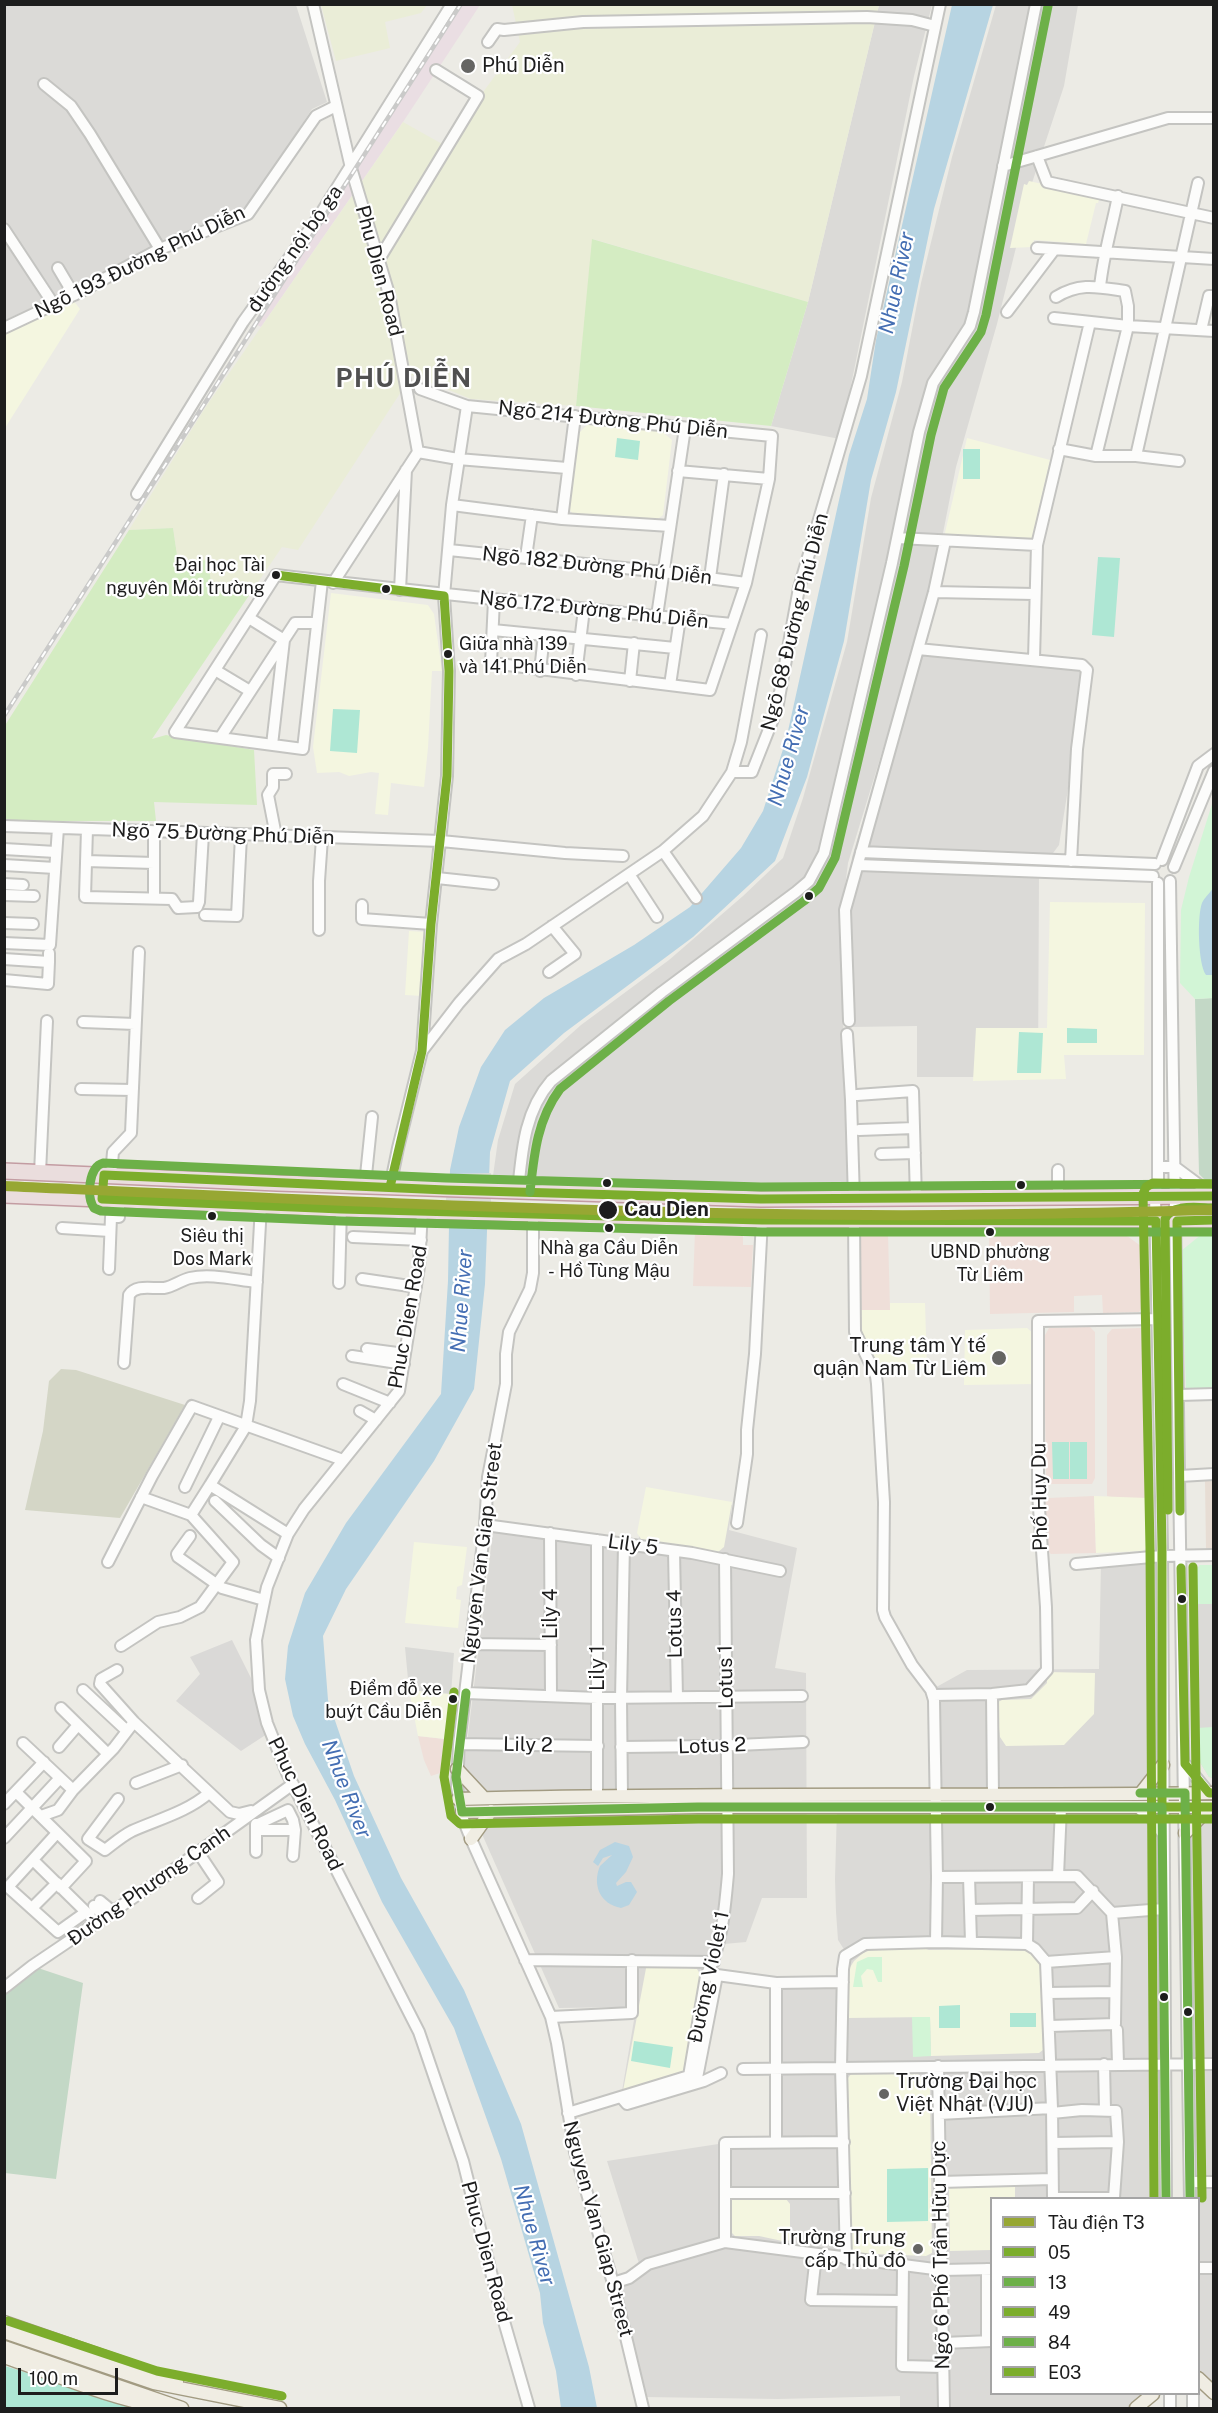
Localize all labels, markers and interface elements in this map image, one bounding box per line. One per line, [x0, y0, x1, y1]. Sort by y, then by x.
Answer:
place label: Phú Diễn [482, 54, 564, 78]
marker: Phú Diễn [459, 57, 477, 75]
street label: đường nội bộ ga [242, 181, 348, 317]
street label: Ngõ 193 Đường Phú Diễn [31, 201, 249, 323]
street label: Phu Dien Road [350, 203, 408, 339]
water label: Nhue River [874, 230, 920, 336]
district label: PHÚ DIỄN [335, 363, 473, 395]
street label: Ngõ 214 Đường Phú Diễn [497, 396, 729, 444]
street label: Ngõ 68 Đường Phú Diễn [756, 511, 834, 733]
street label: Ngõ 182 Đường Phú Diễn [481, 542, 713, 590]
place label: Đại học Tài nguyên Môi trường [106, 554, 265, 596]
marker: Đại học Tài nguyên Môi trường [270, 569, 282, 581]
unlabelled marker [380, 583, 392, 595]
street label: Ngõ 172 Đường Phú Diễn [478, 586, 710, 634]
place label: Giữa nhà 139 và 141 Phú Diễn [459, 633, 587, 676]
marker: Giữa nhà 139 và 141 Phú Diễn [442, 648, 454, 660]
water label: Nhue River [763, 703, 815, 809]
street label: Ngõ 75 Đường Phú Diễn [111, 818, 335, 850]
unlabelled marker [803, 890, 815, 902]
unlabelled marker [601, 1177, 613, 1189]
unlabelled marker [1015, 1179, 1027, 1191]
place label: Cau Dien [624, 1198, 709, 1222]
marker: Cau Dien [597, 1199, 619, 1221]
marker: Siêu thị Dos Mark [206, 1210, 218, 1222]
marker: Nhà ga Cầu Diễn - Hồ Tùng Mậu [603, 1222, 615, 1234]
place label: Siêu thị Dos Mark [172, 1225, 252, 1268]
marker: UBND phường Từ Liêm [984, 1226, 996, 1238]
place label: Nhà ga Cầu Diễn - Hồ Tùng Mậu [540, 1237, 678, 1280]
place label: UBND phường Từ Liêm [930, 1241, 1050, 1284]
street label: Phuc Dien Road [384, 1243, 432, 1391]
water label: Nhue River [446, 1249, 478, 1353]
place label: Trung tâm Y tế quận Nam Từ Liêm [813, 1334, 986, 1381]
marker: Trung tâm Y tế quận Nam Từ Liêm [990, 1349, 1008, 1367]
street label: Nguyen Van Giap Street [457, 1441, 507, 1665]
street label: Phố Huy Du [1027, 1443, 1053, 1551]
street label: Lily 5 [606, 1530, 660, 1560]
street label: Lily 4 [539, 1589, 563, 1639]
street label: Lotus 4 [662, 1589, 688, 1659]
unlabelled marker [1176, 1593, 1188, 1605]
street label: Lily 1 [586, 1645, 610, 1691]
street label: Lotus 1 [713, 1645, 739, 1709]
place label: Điểm đỗ xe buýt Cầu Diễn [325, 1678, 442, 1720]
marker: Điểm đỗ xe buýt Cầu Diễn [447, 1693, 459, 1705]
street label: Phuc Dien Road [262, 1733, 348, 1875]
street label: Lily 2 [503, 1733, 553, 1757]
street label: Lotus 2 [678, 1733, 746, 1759]
water label: Nhue River [316, 1736, 376, 1842]
unlabelled marker [984, 1801, 996, 1813]
street label: Đường Phương Canh [63, 1821, 235, 1951]
street label: Đường Violet 1 [683, 1909, 735, 2045]
unlabelled marker [1158, 1991, 1170, 2003]
unlabelled marker [1182, 2006, 1194, 2018]
place label: Trường Đại học Việt Nhật (VJU) [896, 2070, 1037, 2117]
marker: Trường Đại học Việt Nhật (VJU) [877, 2087, 891, 2101]
street label: Nguyen Van Giap Street [558, 2118, 638, 2340]
street label: Ngõ 6 Phố Trần Hữu Dực [927, 2140, 955, 2370]
street label: Phuc Dien Road [456, 2179, 516, 2325]
water label: Nhue River [508, 2182, 560, 2288]
legend [990, 2197, 1200, 2395]
text: Tàu điện T3 [1048, 2212, 1145, 2233]
place label: Trường Trung cấp Thủ đô [779, 2226, 906, 2273]
marker: Trường Trung cấp Thủ đô [911, 2242, 925, 2256]
text: 05 [1048, 2242, 1071, 2263]
text: 13 [1048, 2272, 1067, 2293]
text: 49 [1048, 2302, 1071, 2323]
text: 84 [1048, 2332, 1071, 2353]
scale bar [21, 2356, 122, 2394]
text: E03 [1048, 2362, 1081, 2383]
text: 100 m [29, 2368, 78, 2389]

